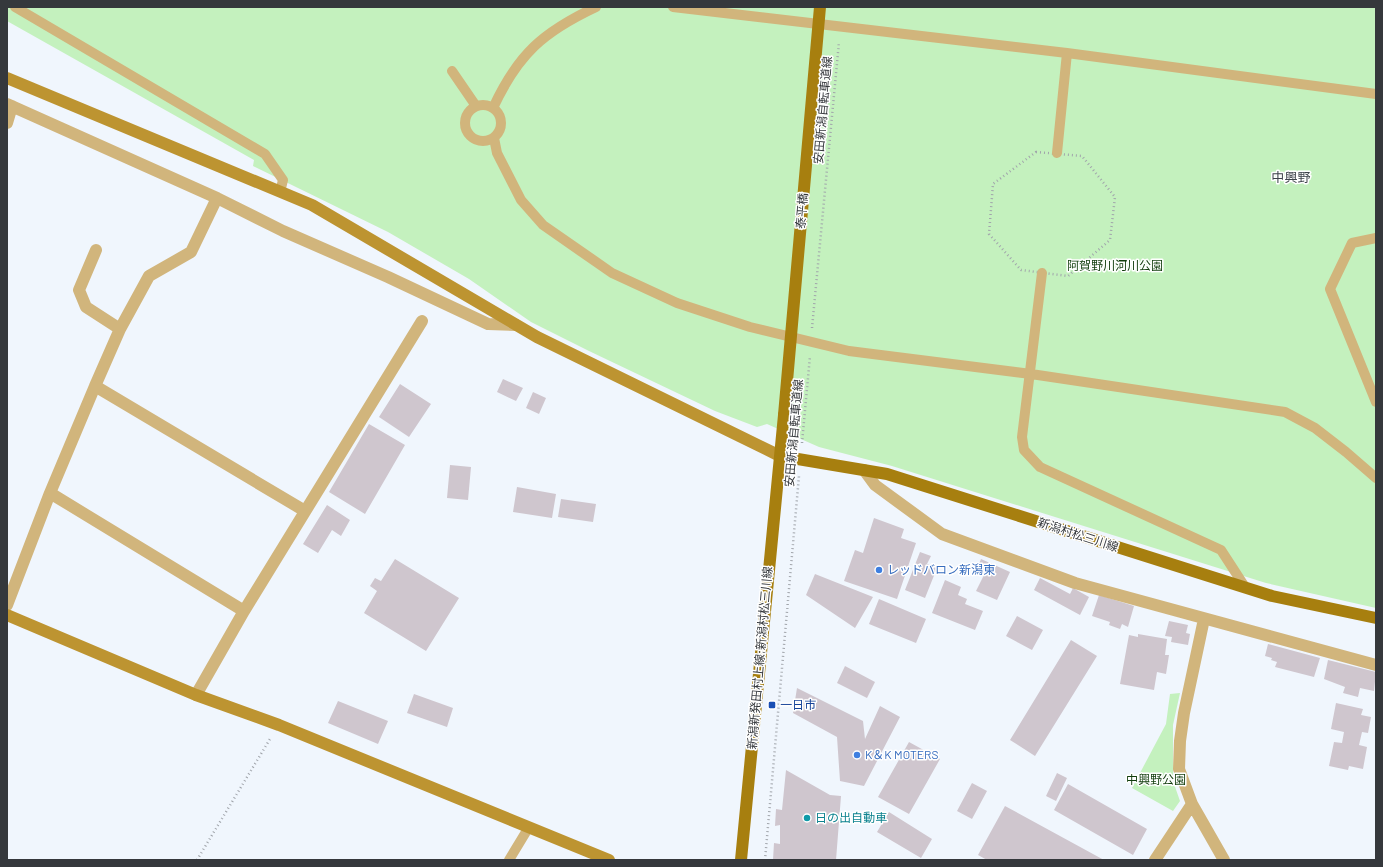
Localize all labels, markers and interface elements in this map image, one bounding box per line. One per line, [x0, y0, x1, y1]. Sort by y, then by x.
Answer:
street label: 安田新潟自転車道線 [810, 56, 834, 164]
district label: 中興野 [1271, 169, 1311, 185]
street label: 泰平橋 [792, 192, 810, 229]
park label: 阿賀野川河川公園 [1067, 258, 1163, 272]
street label: 安田新潟自転車道線 [781, 379, 805, 487]
street label: 新潟村松三川線 [1036, 514, 1120, 554]
place label: レッドバロン新潟東 [887, 562, 995, 576]
marker: レッドバロン新潟東 [874, 565, 884, 575]
street label: 新潟新発田村上線;新潟村松三川線 [744, 566, 774, 750]
place label: 一日市 [780, 697, 816, 711]
marker: 一日市 [767, 700, 777, 710]
place label: K＆K MOTERS [865, 747, 938, 761]
marker: K＆K MOTERS [852, 750, 862, 760]
park label: 中興野公園 [1126, 772, 1186, 786]
place label: 日の出自動車 [815, 810, 887, 824]
marker: 日の出自動車 [802, 813, 812, 823]

